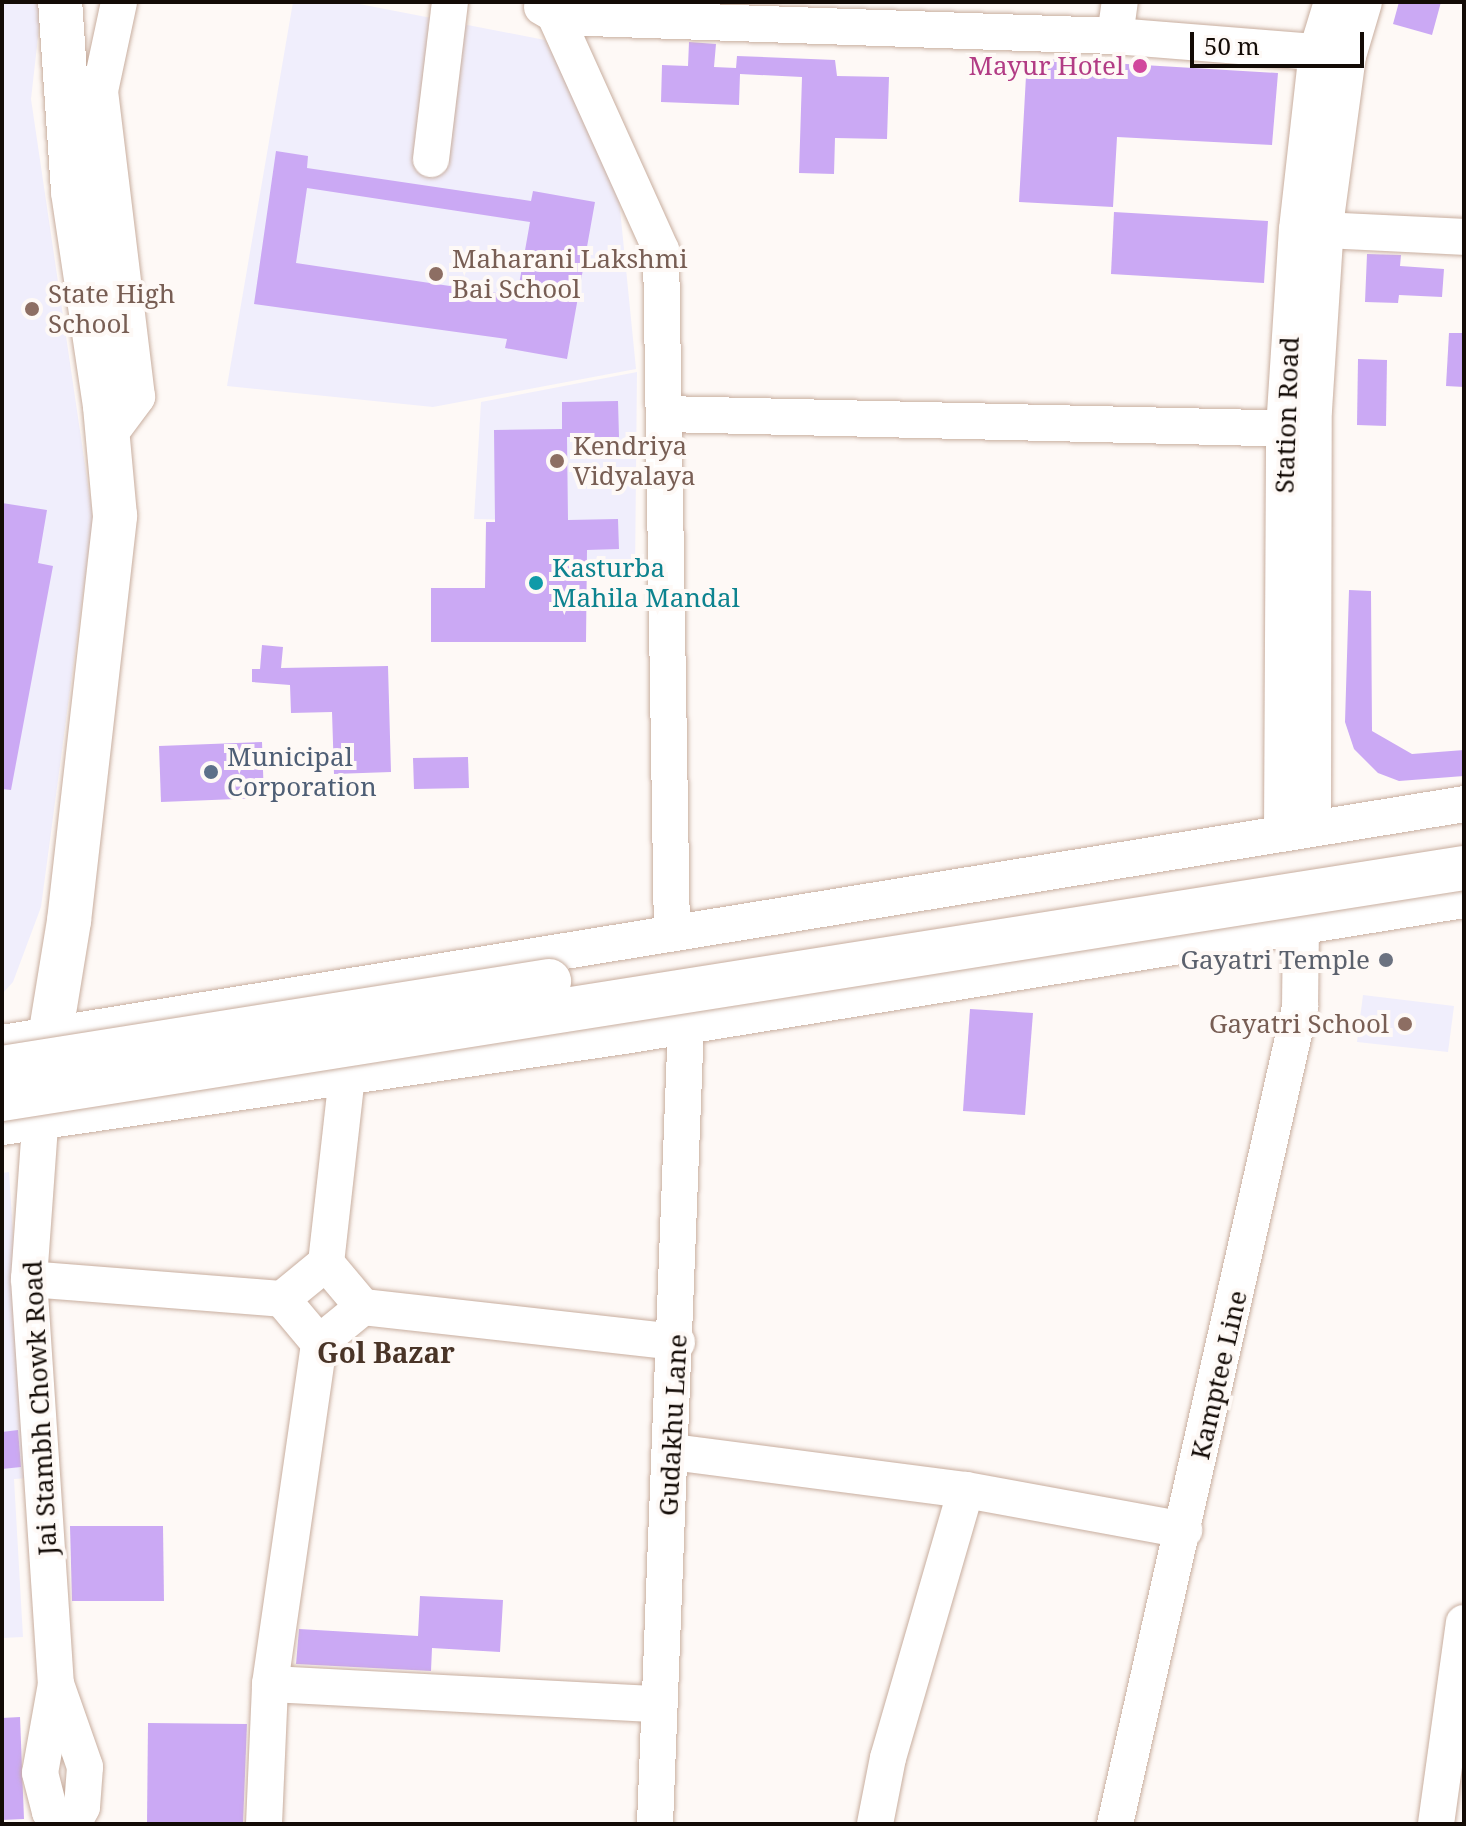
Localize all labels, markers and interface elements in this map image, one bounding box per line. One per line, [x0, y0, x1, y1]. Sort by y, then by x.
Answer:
scale bar [1194, 16, 1368, 66]
text: 50 m [1204, 29, 1260, 62]
place label: Mayur Hotel [969, 50, 1124, 82]
marker: Mayur Hotel [1131, 57, 1149, 75]
place label: Maharani Lakshmi Bai School [452, 243, 688, 304]
marker: Maharani Lakshmi Bai School [427, 265, 445, 283]
place label: State High School [48, 278, 175, 340]
marker: State High School [23, 300, 41, 318]
street label: Station Road [1269, 336, 1305, 494]
place label: Kendriya Vidyalaya [573, 430, 696, 492]
marker: Kendriya Vidyalaya [548, 452, 566, 470]
place label: Kasturba Mahila Mandal [552, 552, 740, 614]
marker: Kasturba Mahila Mandal [527, 574, 545, 592]
place label: Municipal Corporation [227, 741, 377, 802]
marker: Municipal Corporation [202, 763, 220, 781]
place label: Gayatri Temple [1180, 944, 1370, 976]
marker: Gayatri Temple [1377, 951, 1395, 969]
place label: Gayatri School [1209, 1008, 1389, 1040]
marker: Gayatri School [1396, 1015, 1414, 1033]
street label: Jai Stambh Chowk Road [17, 1260, 63, 1556]
street label: Kamptee Line [1184, 1288, 1254, 1462]
street label: Gudakhu Lane [653, 1333, 693, 1517]
district label: Gol Bazar [317, 1335, 455, 1369]

